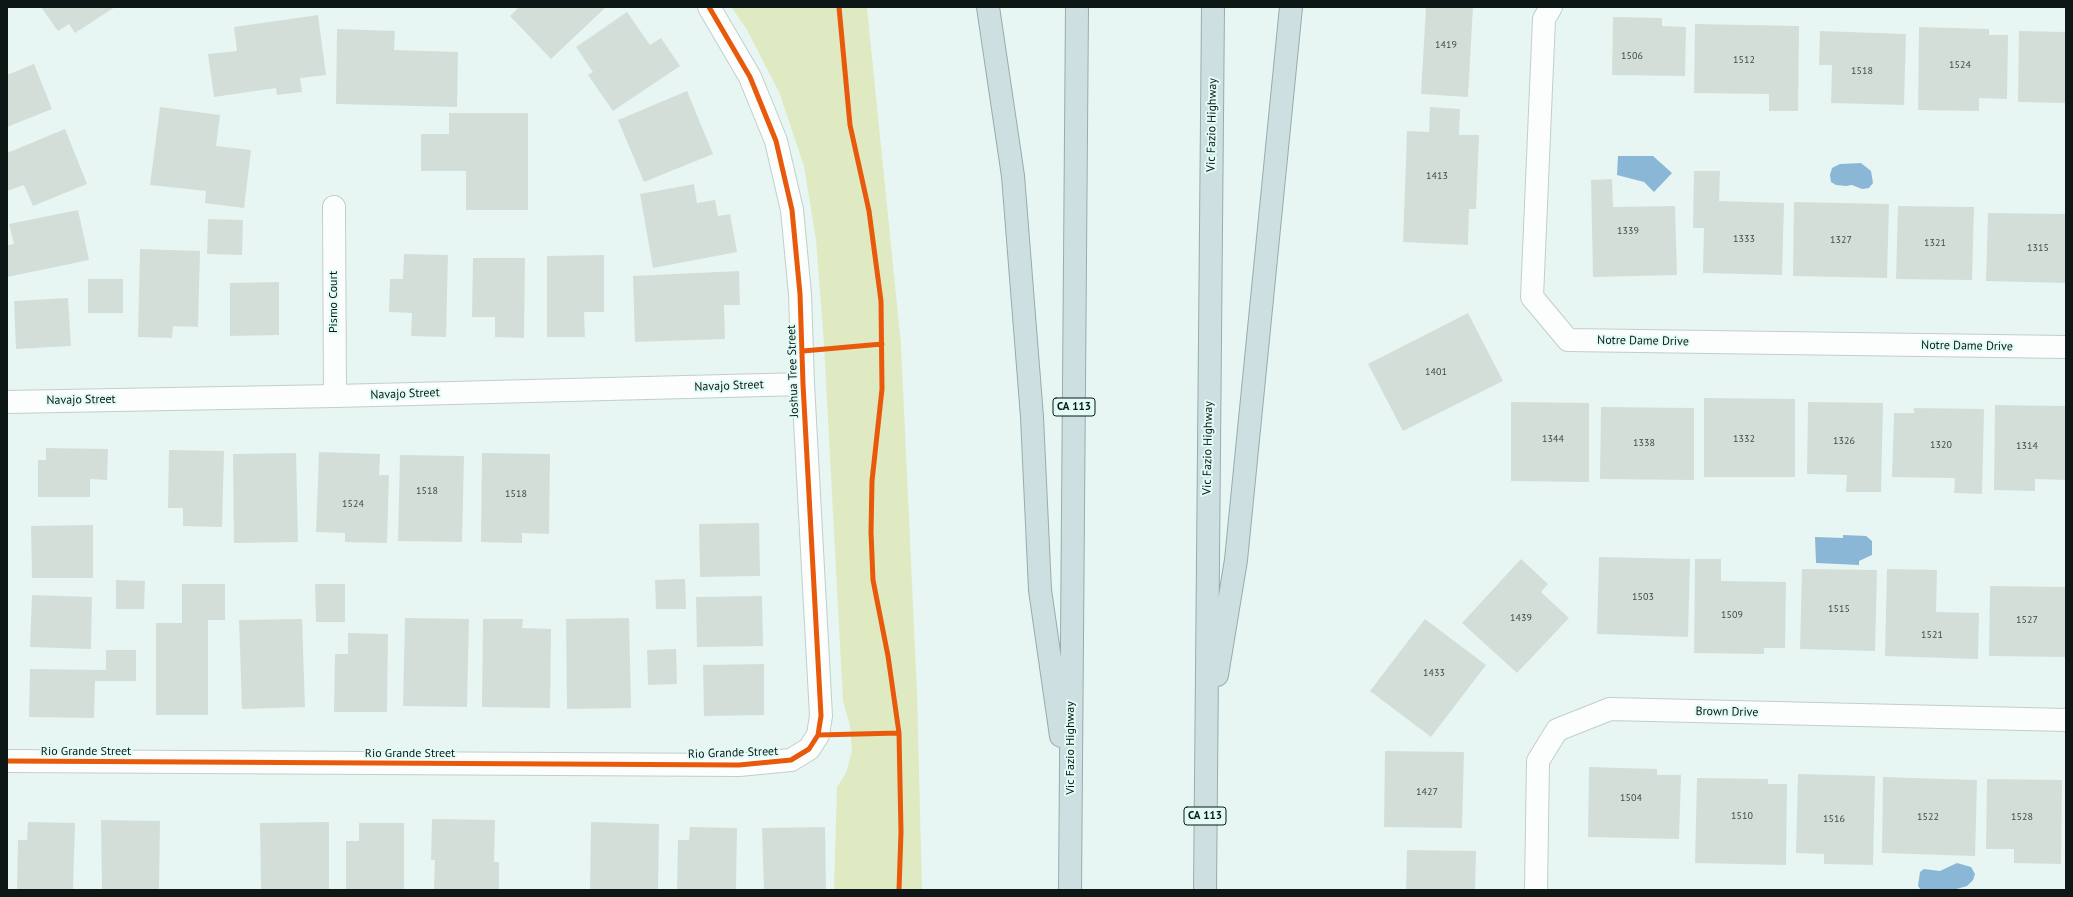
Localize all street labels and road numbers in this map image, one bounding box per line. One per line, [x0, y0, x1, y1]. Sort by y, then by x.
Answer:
street label: Vic Fazio Highway [1204, 78, 1220, 172]
street label: Pismo Court [327, 271, 341, 333]
street label: Joshua Tree Street [784, 324, 802, 418]
street label: Notre Dame Drive [1597, 333, 1689, 349]
street label: Notre Dame Drive [1921, 338, 2013, 354]
street label: Navajo Street [694, 378, 764, 394]
street label: Navajo Street [370, 386, 440, 402]
street label: Navajo Street [46, 392, 116, 408]
road number: CA 113 [1053, 398, 1095, 416]
street label: Vic Fazio Highway [1200, 401, 1216, 495]
street label: Vic Fazio Highway [1064, 701, 1078, 795]
street label: Brown Drive [1695, 704, 1759, 720]
street label: Rio Grande Street [688, 744, 778, 762]
street label: Rio Grande Street [41, 745, 131, 759]
street label: Rio Grande Street [365, 747, 455, 761]
road number: CA 113 [1184, 807, 1226, 825]

